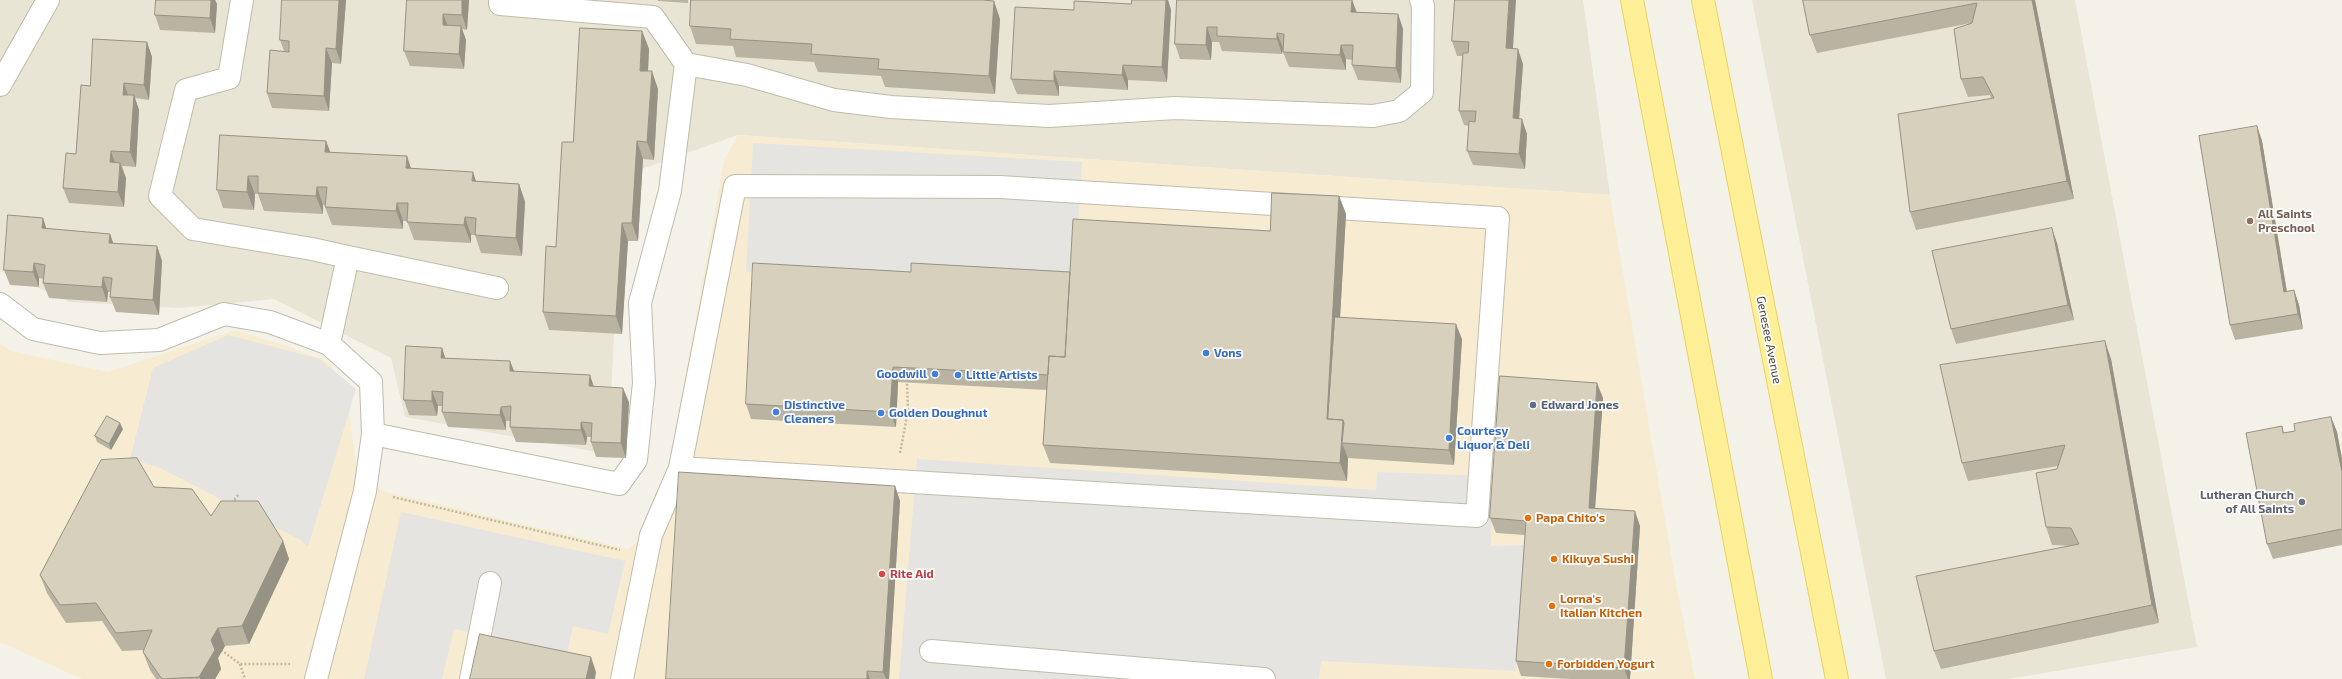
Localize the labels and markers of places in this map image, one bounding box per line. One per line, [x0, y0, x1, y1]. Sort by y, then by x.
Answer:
place label: All Saints Preschool [2258, 207, 2315, 235]
marker: All Saints Preschool [2245, 216, 2255, 226]
place label: Vons [1214, 346, 1242, 360]
marker: Vons [1201, 348, 1211, 358]
place label: Goodwill [877, 367, 927, 381]
place label: Little Artists [966, 368, 1038, 382]
marker: Goodwill [930, 369, 940, 379]
marker: Little Artists [953, 370, 963, 380]
place label: Distinctive Cleaners [784, 398, 845, 426]
place label: Edward Jones [1541, 398, 1619, 412]
marker: Edward Jones [1528, 400, 1538, 410]
place label: Golden Doughnut [889, 406, 987, 420]
marker: Distinctive Cleaners [771, 407, 781, 417]
marker: Golden Doughnut [876, 408, 886, 418]
place label: Courtesy Liquor & Deli [1457, 424, 1530, 452]
marker: Courtesy Liquor & Deli [1444, 433, 1454, 443]
place label: Lutheran Church of All Saints [2200, 488, 2294, 516]
marker: Lutheran Church of All Saints [2297, 497, 2307, 507]
place label: Papa Chito's [1536, 511, 1605, 525]
marker: Papa Chito's [1523, 513, 1533, 523]
place label: Kikuya Sushi [1562, 552, 1634, 566]
marker: Kikuya Sushi [1549, 554, 1559, 564]
place label: Rite Aid [890, 567, 934, 581]
marker: Rite Aid [877, 569, 887, 579]
place label: Lorna's Italian Kitchen [1560, 592, 1642, 620]
marker: Lorna's Italian Kitchen [1547, 601, 1557, 611]
place label: Forbidden Yogurt [1557, 657, 1655, 671]
marker: Forbidden Yogurt [1544, 659, 1554, 669]

